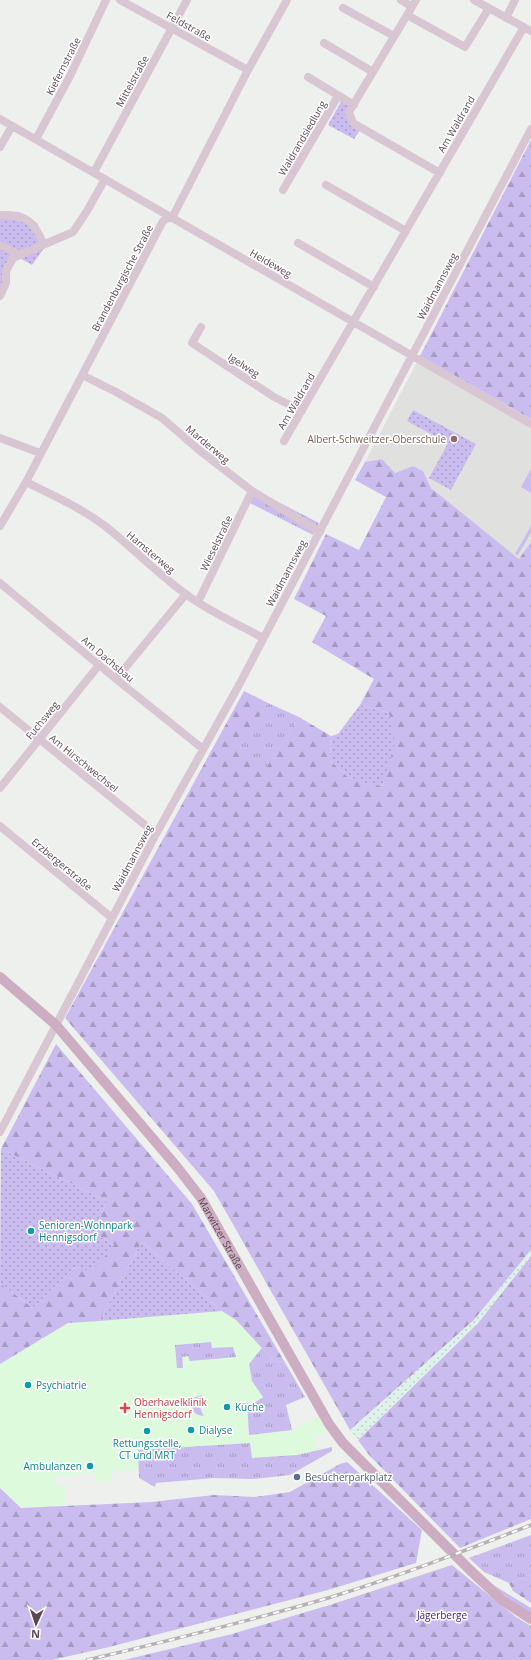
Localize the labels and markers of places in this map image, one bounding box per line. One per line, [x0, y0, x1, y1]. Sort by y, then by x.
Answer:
place label: Albert-Schweitzer-Oberschule [308, 432, 446, 446]
marker: Albert-Schweitzer-Oberschule [449, 434, 459, 444]
place label: Senioren-Wohnpark Hennigsdorf [39, 1218, 133, 1244]
marker: Senioren-Wohnpark Hennigsdorf [26, 1226, 36, 1236]
place label: Psychiatrie [36, 1378, 87, 1392]
marker: Psychiatrie [23, 1380, 33, 1390]
place label: Oberhavelklinik Hennigsdorf [134, 1395, 207, 1421]
place label: Küche [235, 1400, 264, 1414]
marker: Oberhavelklinik Hennigsdorf [119, 1402, 131, 1414]
marker: Küche [222, 1402, 232, 1412]
place label: Dialyse [199, 1423, 233, 1437]
marker: Dialyse [186, 1425, 196, 1435]
marker: Rettungsstelle, CT und MRT [142, 1426, 152, 1436]
place label: Rettungsstelle, CT und MRT [113, 1436, 181, 1462]
place label: Ambulanzen [24, 1459, 82, 1473]
marker: Ambulanzen [85, 1461, 95, 1471]
place label: Besucherparkplatz [305, 1470, 392, 1484]
marker: Besucherparkplatz [292, 1472, 302, 1482]

